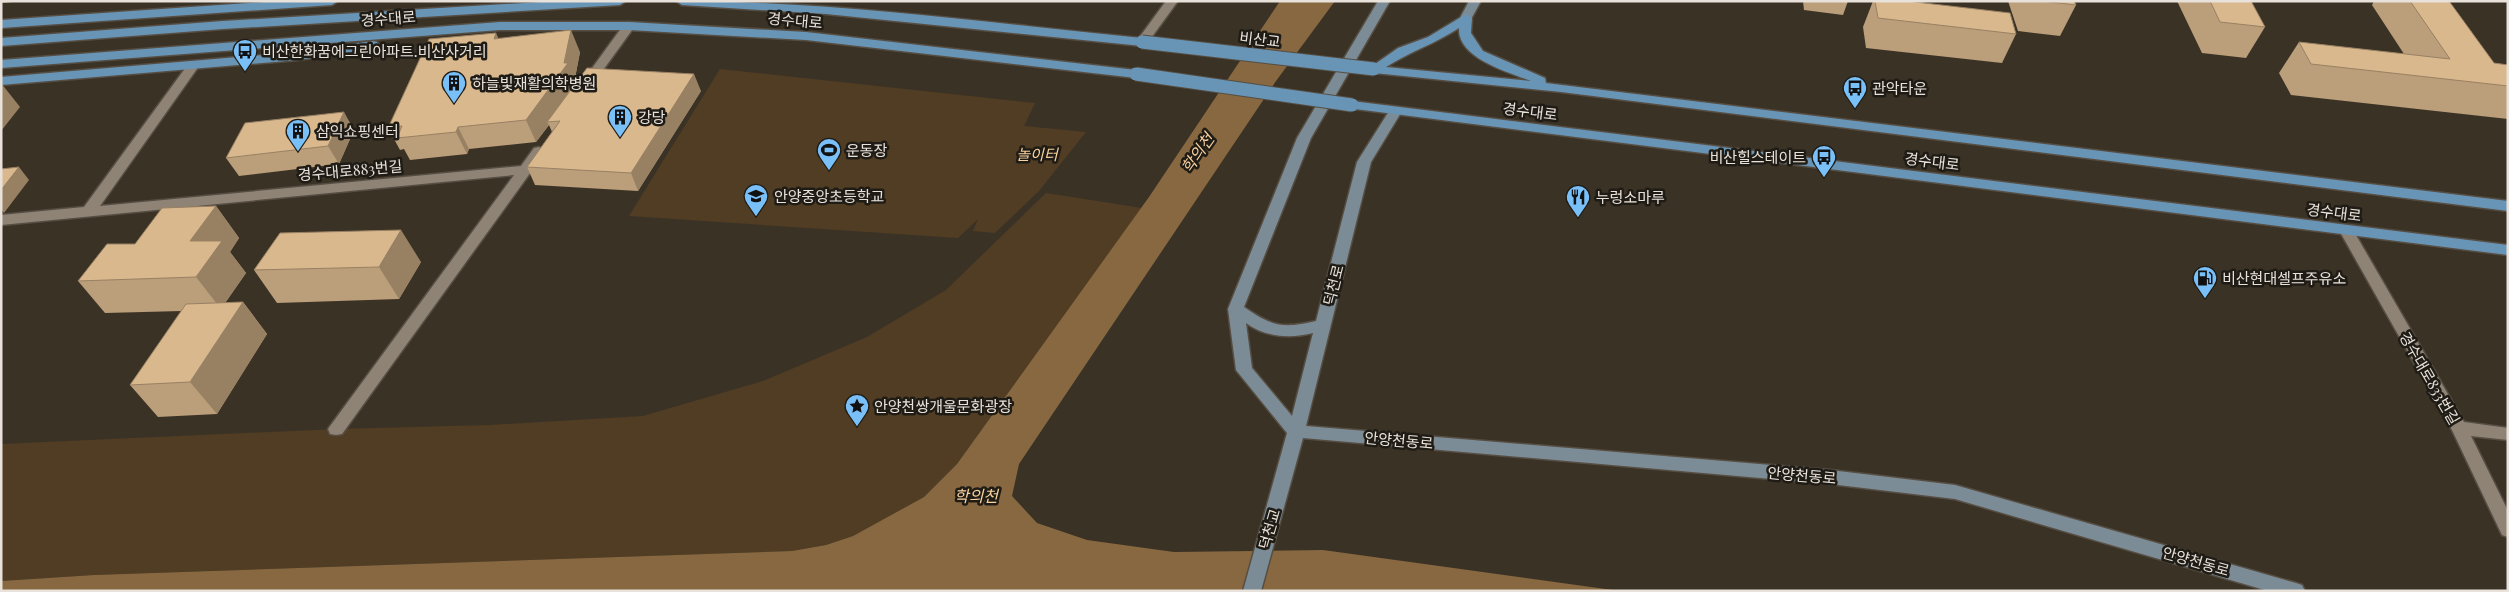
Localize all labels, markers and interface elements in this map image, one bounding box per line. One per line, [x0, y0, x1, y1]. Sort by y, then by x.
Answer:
street label: 경수대로 [360, 6, 416, 30]
street label: 경수대로 [767, 8, 823, 32]
street label: 비산교 [1238, 27, 1282, 51]
bus stop icon: 비산한화꿈에그린아파트.비산사거리 [232, 38, 258, 72]
place label: 비산한화꿈에그린아파트.비산사거리 [262, 41, 487, 61]
building icon: 하늘빛재활의학병원 [441, 70, 467, 104]
place label: 하늘빛재활의학병원 [472, 73, 596, 93]
bus stop icon: 관악타운 [1842, 75, 1868, 109]
place label: 관악타운 [1872, 78, 1927, 98]
street label: 경수대로 [1501, 98, 1559, 124]
building icon: 강당 [607, 104, 633, 138]
place label: 강당 [638, 107, 666, 127]
building icon: 삼익쇼핑센터 [285, 118, 311, 152]
place label: 삼익쇼핑센터 [316, 121, 399, 141]
water label: 학의천 [1176, 127, 1220, 177]
sports icon: 운동장 [816, 137, 842, 171]
place label: 운동장 [846, 140, 888, 160]
park label: 놀이터 [1016, 144, 1060, 164]
bus stop icon: 비산힐스테이트 [1811, 144, 1837, 178]
place label: 비산힐스테이트 [1709, 147, 1806, 167]
street label: 경수대로 [1903, 148, 1961, 174]
street label: 경수대로883번길 [297, 155, 403, 185]
school or university icon: 안양중앙초등학교 [743, 183, 769, 217]
restaurant icon: 누렁소마루 [1565, 184, 1591, 218]
place label: 안양중앙초등학교 [774, 186, 884, 206]
place label: 누렁소마루 [1596, 187, 1665, 207]
street label: 경수대로 [2305, 199, 2363, 225]
street label: 덕천로 [1318, 262, 1348, 308]
fuel station icon: 비산현대셀프주유소 [2192, 265, 2218, 299]
place label: 비산현대셀프주유소 [2222, 268, 2346, 288]
street label: 경수대로833번길 [2395, 328, 2465, 428]
place icon: 안양천쌍개울문화광장 [844, 393, 870, 427]
place label: 안양천쌍개울문화광장 [874, 396, 1012, 416]
street label: 안양천동로 [1364, 427, 1434, 453]
street label: 안양천동로 [1767, 462, 1837, 488]
water label: 학의천 [954, 485, 1000, 506]
street label: 덕천교 [1254, 506, 1284, 552]
street label: 안양천동로 [2160, 542, 2232, 580]

